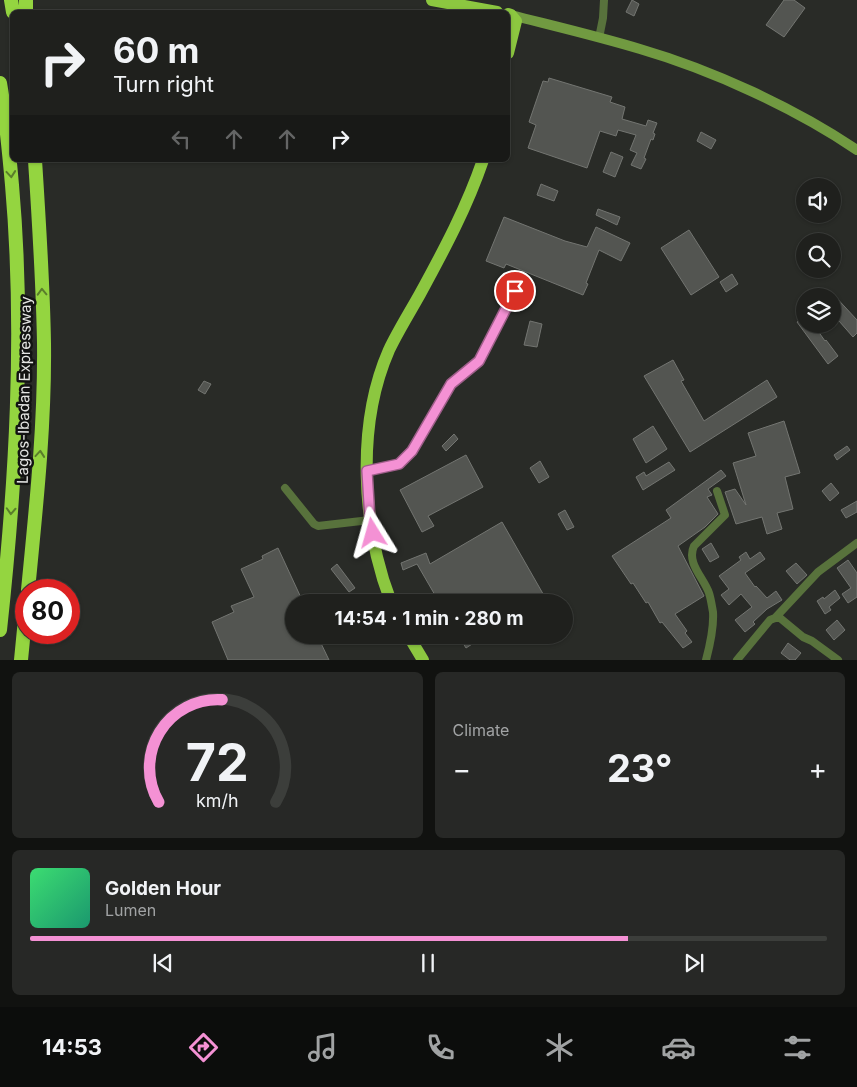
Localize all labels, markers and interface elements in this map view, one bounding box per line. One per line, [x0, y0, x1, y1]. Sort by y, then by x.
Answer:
text: 60 m [113, 29, 200, 71]
icon: right [30, 30, 95, 95]
text: Turn right [113, 71, 214, 97]
icon: left [167, 125, 195, 153]
icon: ahead [220, 125, 248, 153]
icon: ahead [273, 125, 301, 153]
icon: right [326, 125, 354, 153]
one-way arrow [5, 170, 16, 178]
map controls [796, 178, 841, 333]
button: sound [796, 178, 841, 223]
button: search [796, 233, 841, 278]
pin [494, 270, 536, 312]
icon: arrive [501, 277, 529, 305]
one-way arrow [37, 288, 48, 296]
button: layers [796, 288, 841, 333]
street label: Lagos-Ibadan Expressway [13, 295, 35, 484]
one-way arrow [35, 450, 46, 458]
position arrow [346, 506, 398, 558]
one-way arrow [5, 507, 16, 515]
speed limit sign: 80 [15, 579, 80, 644]
text: 14:54 · 1 min · 280 m [334, 607, 524, 630]
text: Climate [453, 720, 509, 740]
text: 72 [186, 731, 249, 794]
text: 23° [607, 745, 673, 791]
text: − [453, 752, 471, 786]
text: + [808, 752, 827, 786]
text: km/h [196, 790, 238, 811]
text: Golden Hour [105, 877, 221, 900]
text: Lumen [105, 900, 156, 920]
icon: previous [149, 949, 177, 977]
icon: pause [414, 949, 442, 977]
icon: next [680, 949, 708, 977]
icon: directions [186, 1030, 221, 1065]
icon: music [305, 1030, 340, 1065]
icon: phone [423, 1030, 458, 1065]
icon: climate [542, 1030, 577, 1065]
icon: car [661, 1030, 696, 1065]
icon: filters [780, 1030, 815, 1065]
text: 14:53 [42, 1034, 102, 1060]

